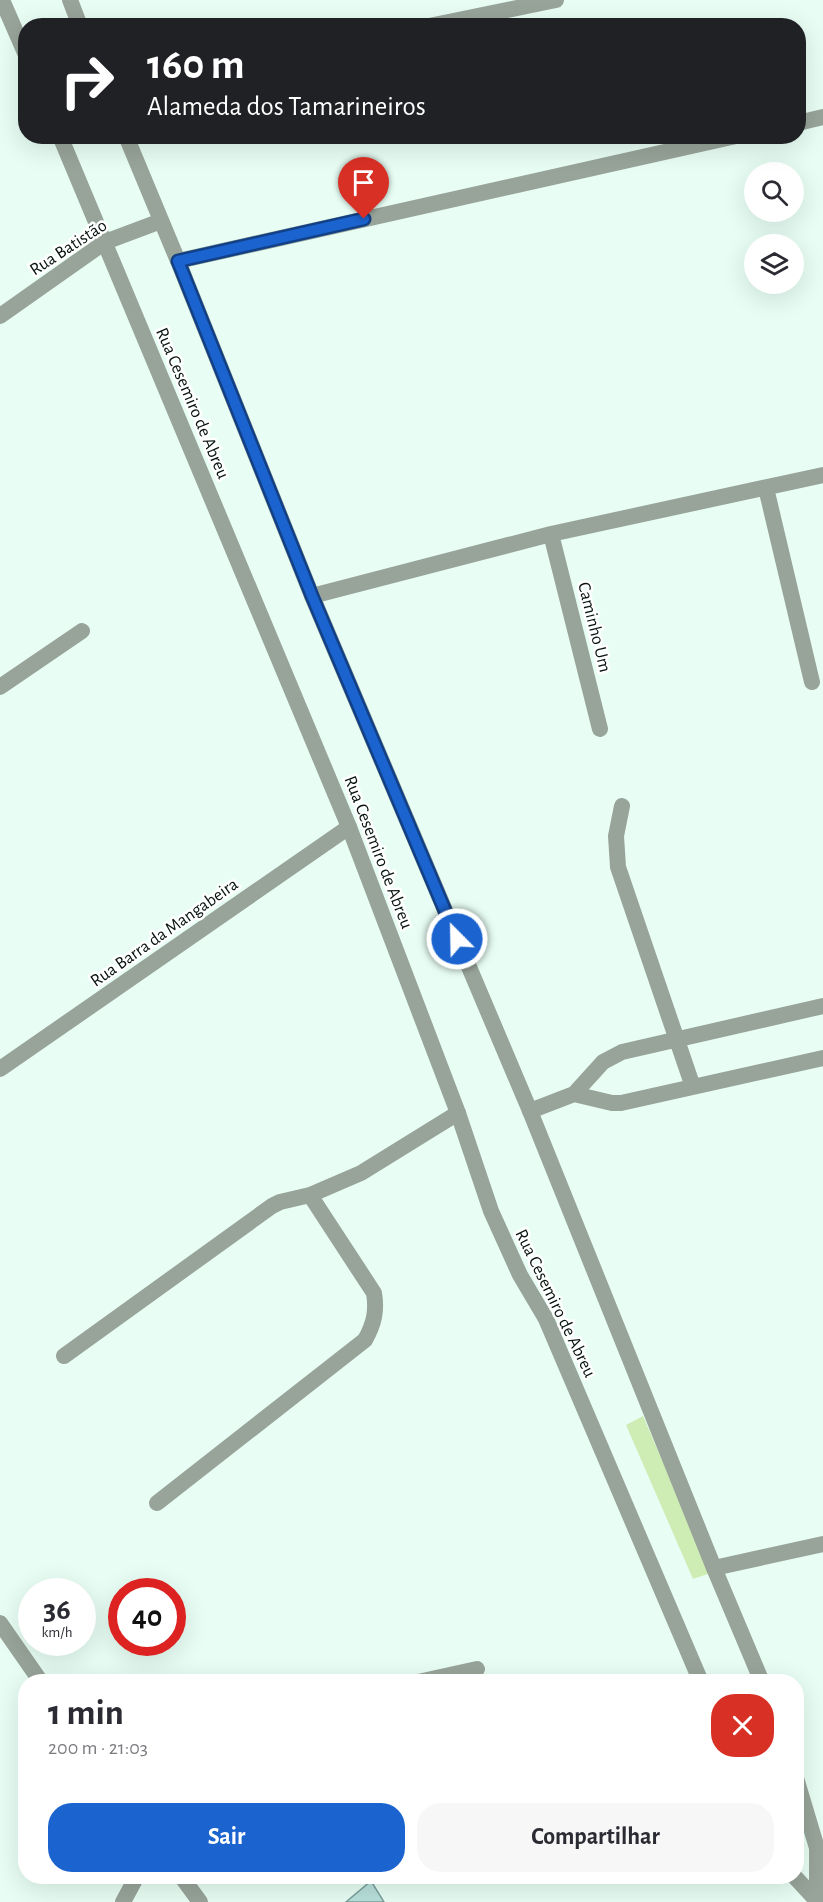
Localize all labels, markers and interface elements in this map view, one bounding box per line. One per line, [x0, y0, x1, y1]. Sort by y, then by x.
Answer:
icon: right [48, 42, 126, 120]
text: 160 m [147, 44, 245, 86]
text: Alameda dos Tamarineiros [147, 93, 426, 120]
pin [338, 157, 389, 219]
map controls [744, 162, 804, 294]
button: search [744, 162, 804, 222]
icon: arrive [347, 166, 380, 199]
street label: Rua Batistão [27, 216, 110, 279]
button: layers [744, 234, 804, 294]
street label: Rua Cesemiro de Abreu [152, 325, 232, 481]
street label: Caminho Um [574, 580, 614, 674]
street label: Rua Cesemiro de Abreu [341, 773, 416, 931]
street label: Rua Barra da Mangabeira [88, 875, 242, 990]
position arrow [425, 907, 489, 971]
street label: Rua Cesemiro de Abreu [511, 1227, 599, 1380]
speed limit sign: 40 [108, 1578, 186, 1656]
text: 36 [43, 1595, 71, 1625]
text: km/h [42, 1625, 72, 1640]
button: close [711, 1694, 774, 1757]
text: 1 min [48, 1695, 124, 1731]
text: 200 m · 21:03 [48, 1738, 148, 1758]
button: Sair [48, 1803, 405, 1872]
button: Compartilhar [417, 1803, 774, 1872]

